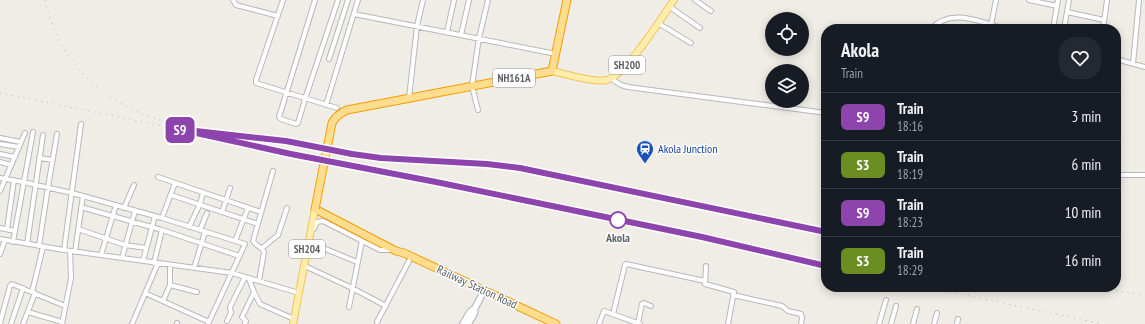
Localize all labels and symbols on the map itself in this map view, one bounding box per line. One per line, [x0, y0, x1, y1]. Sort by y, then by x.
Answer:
road number: SH200 [609, 56, 645, 74]
road number: NH161A [493, 69, 535, 87]
line badge: S9 [162, 117, 198, 143]
station icon: Akola Junction [635, 139, 655, 164]
place label: Akola Junction [658, 141, 718, 156]
marker: Akola [609, 211, 627, 229]
place label: Akola [605, 230, 630, 245]
road number: SH204 [289, 240, 325, 258]
street label: Railway Station Road [435, 261, 520, 312]

